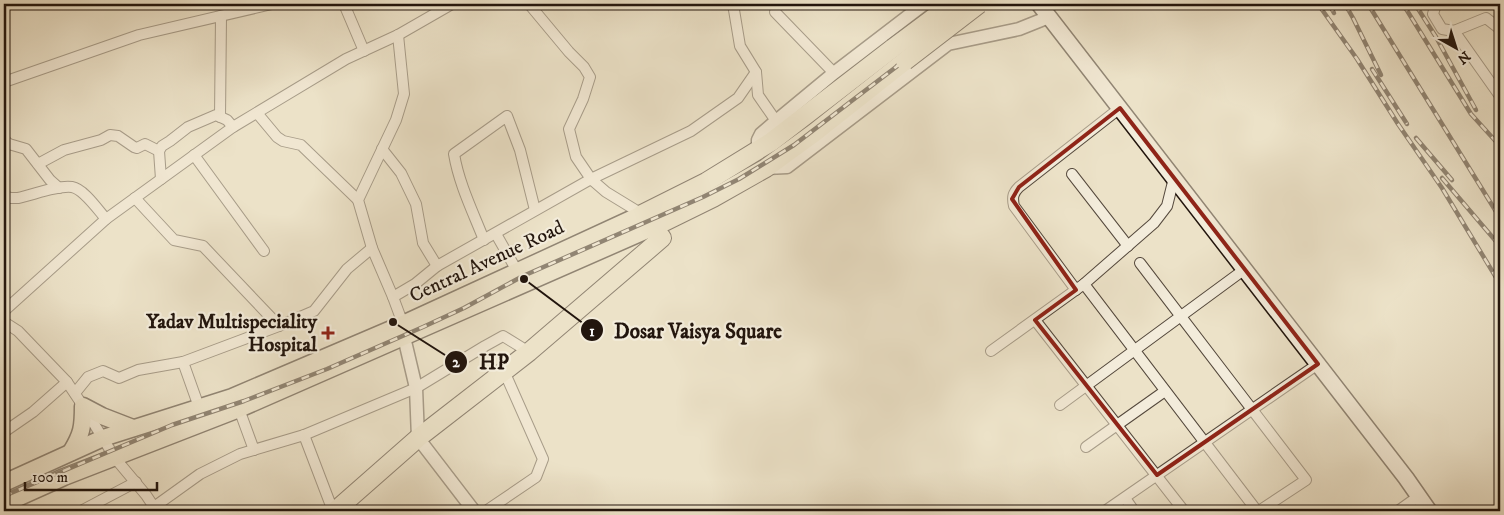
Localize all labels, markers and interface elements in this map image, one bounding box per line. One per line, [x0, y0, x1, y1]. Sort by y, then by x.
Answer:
north arrow [1432, 22, 1482, 72]
text: N [1453, 47, 1474, 68]
street label: Central Avenue Road [406, 215, 568, 309]
place label: Yadav Multispeciality Hospital [145, 310, 318, 358]
callout: Dosar Vaisya Square [579, 312, 792, 348]
text: Dosar Vaisya Square [614, 319, 782, 345]
text: 1 [589, 322, 595, 341]
marker: Yadav Multispeciality Hospital [321, 326, 335, 340]
callout: HP [444, 344, 519, 380]
text: HP [479, 350, 510, 376]
text: 2 [452, 353, 460, 372]
scale bar [25, 460, 158, 492]
text: 100 m [32, 468, 68, 487]

